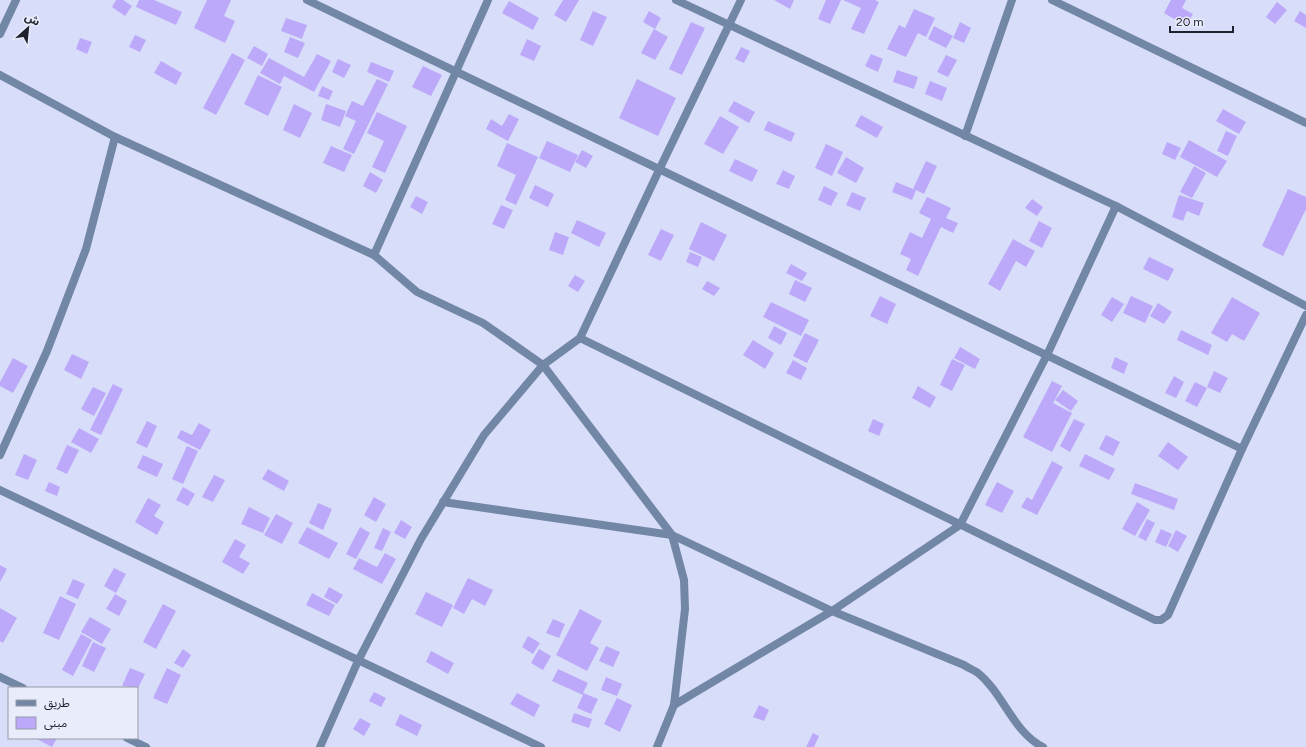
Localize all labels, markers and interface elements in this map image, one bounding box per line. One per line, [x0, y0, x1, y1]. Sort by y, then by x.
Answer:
north arrow [8, 8, 48, 48]
scale bar [1170, 8, 1233, 34]
text: ش [23, 10, 42, 29]
text: 20 m [1176, 15, 1204, 29]
legend [8, 687, 138, 739]
text: طريق [44, 696, 70, 711]
text: مبنى [44, 716, 67, 730]

